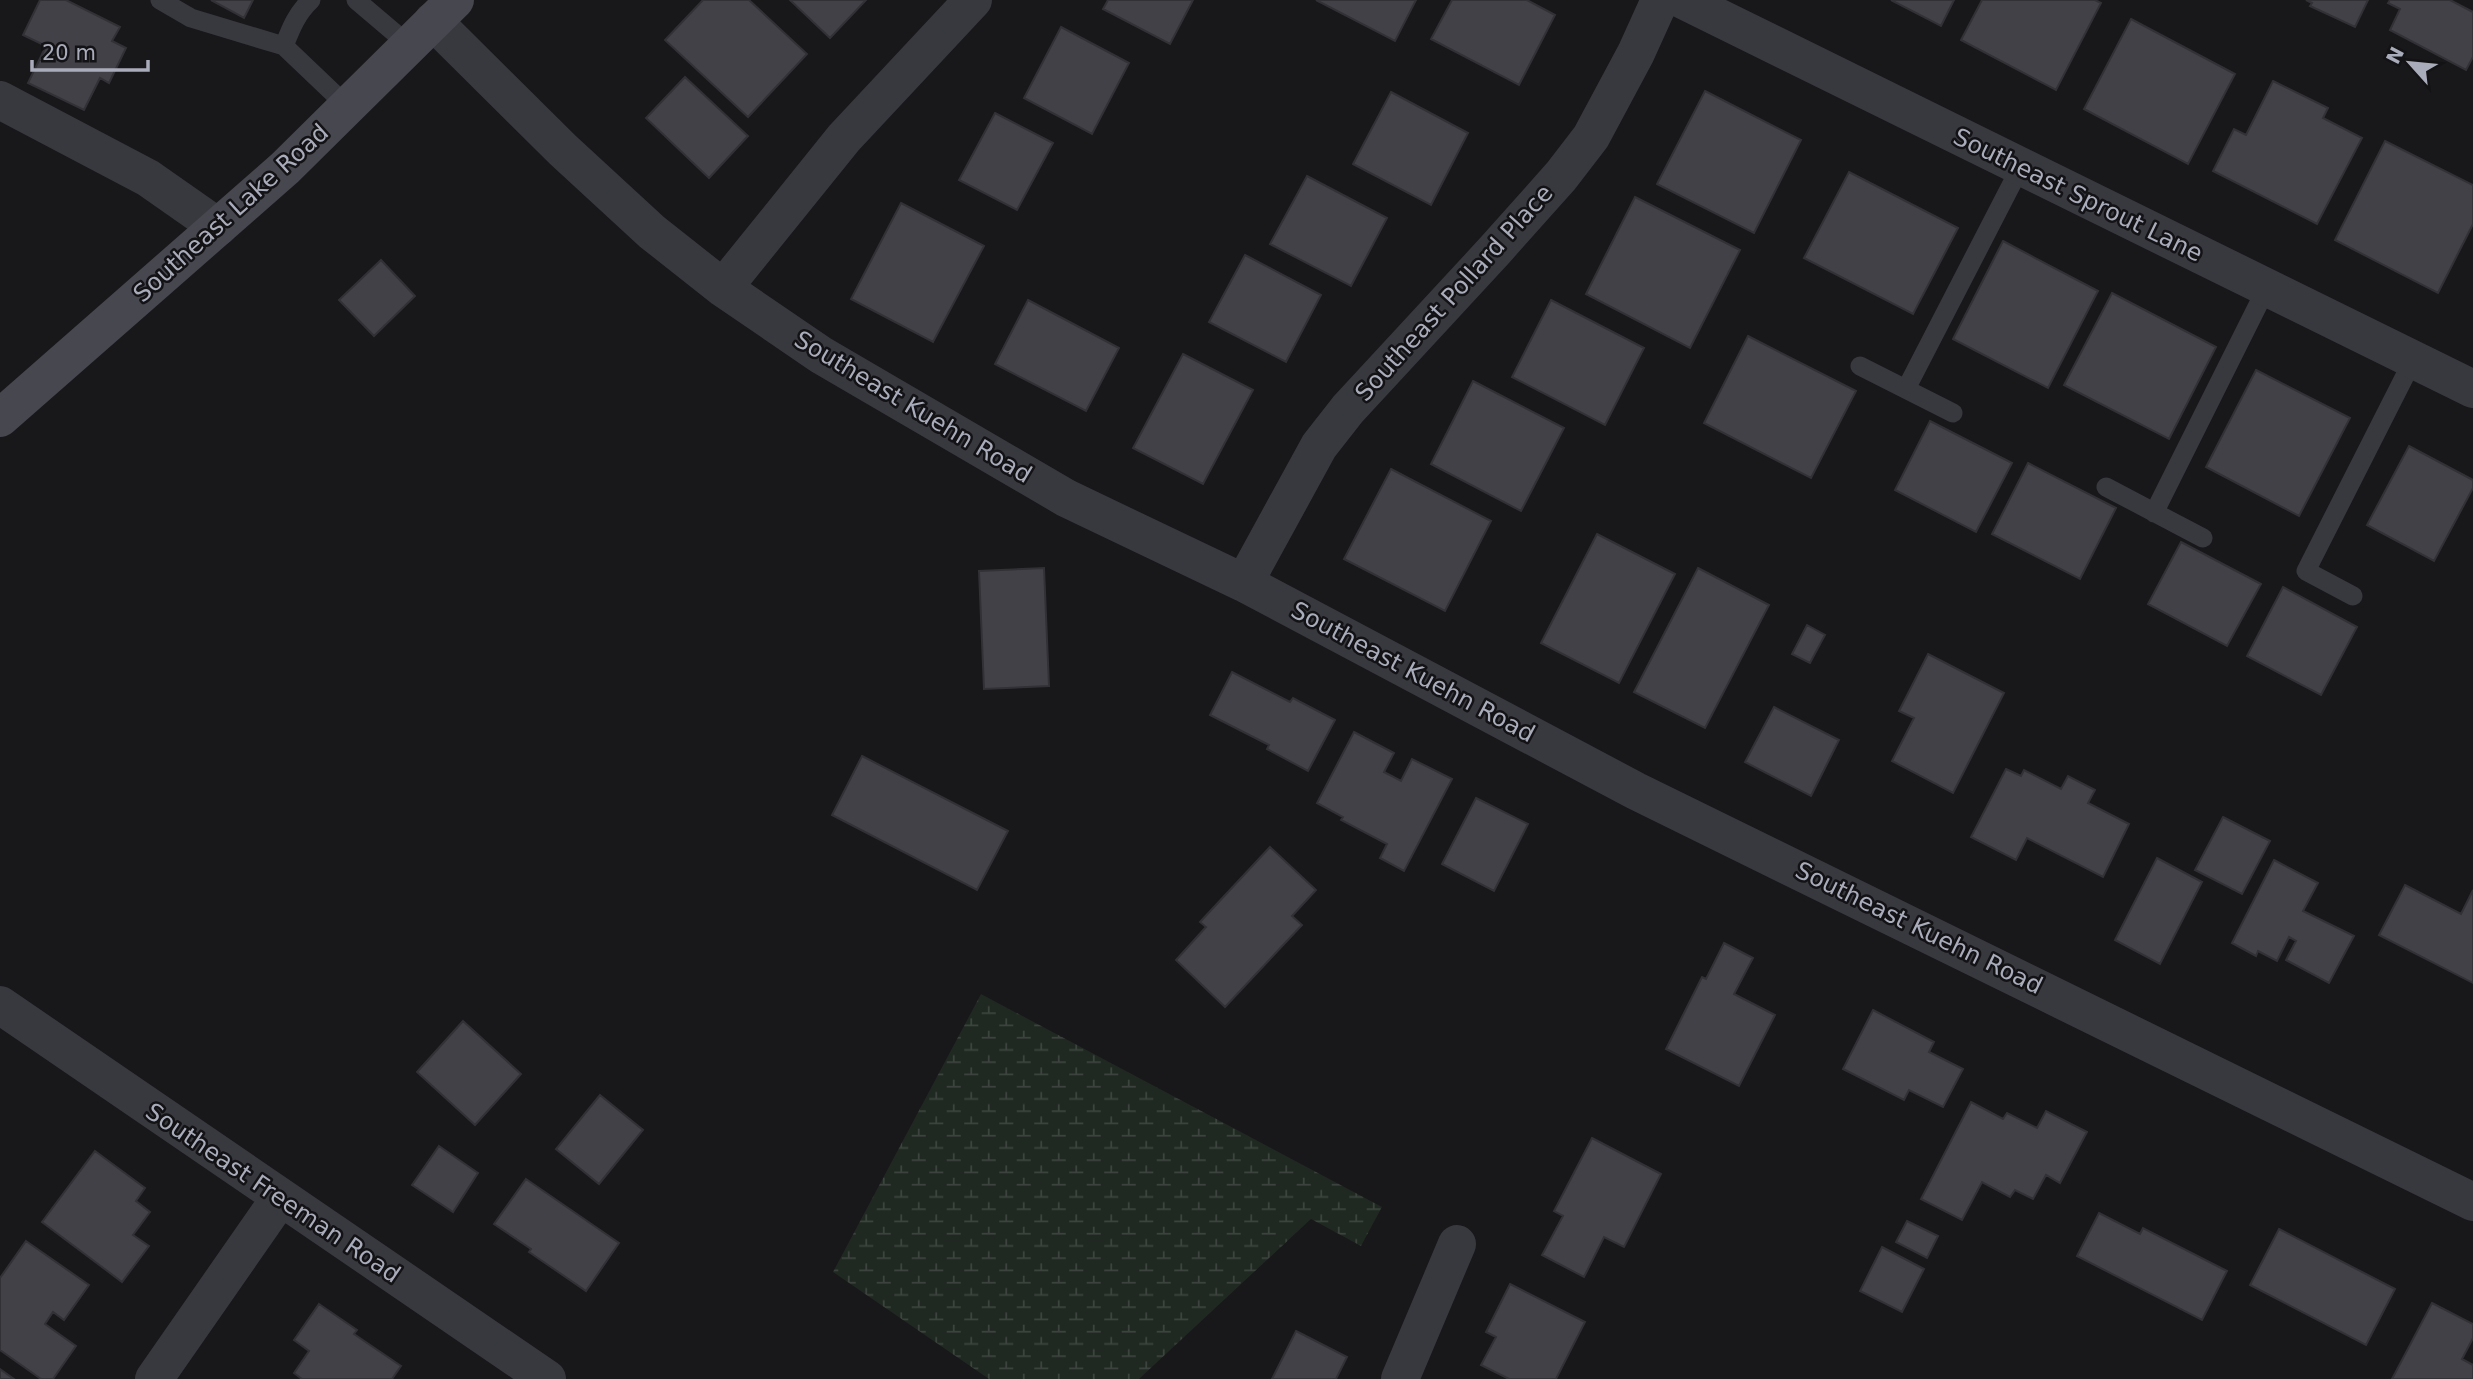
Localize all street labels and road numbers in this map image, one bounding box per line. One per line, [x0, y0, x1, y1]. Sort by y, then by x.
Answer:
street label: Southeast Lake Road [128, 118, 334, 308]
street label: Southeast Sprout Lane [1949, 122, 2207, 268]
street label: Southeast Pollard Place [1350, 179, 1558, 407]
street label: Southeast Kuehn Road [789, 325, 1037, 489]
street label: Southeast Kuehn Road [1287, 596, 1539, 748]
street label: Southeast Kuehn Road [1791, 856, 2047, 1000]
street label: Southeast Freeman Road [140, 1097, 406, 1289]

